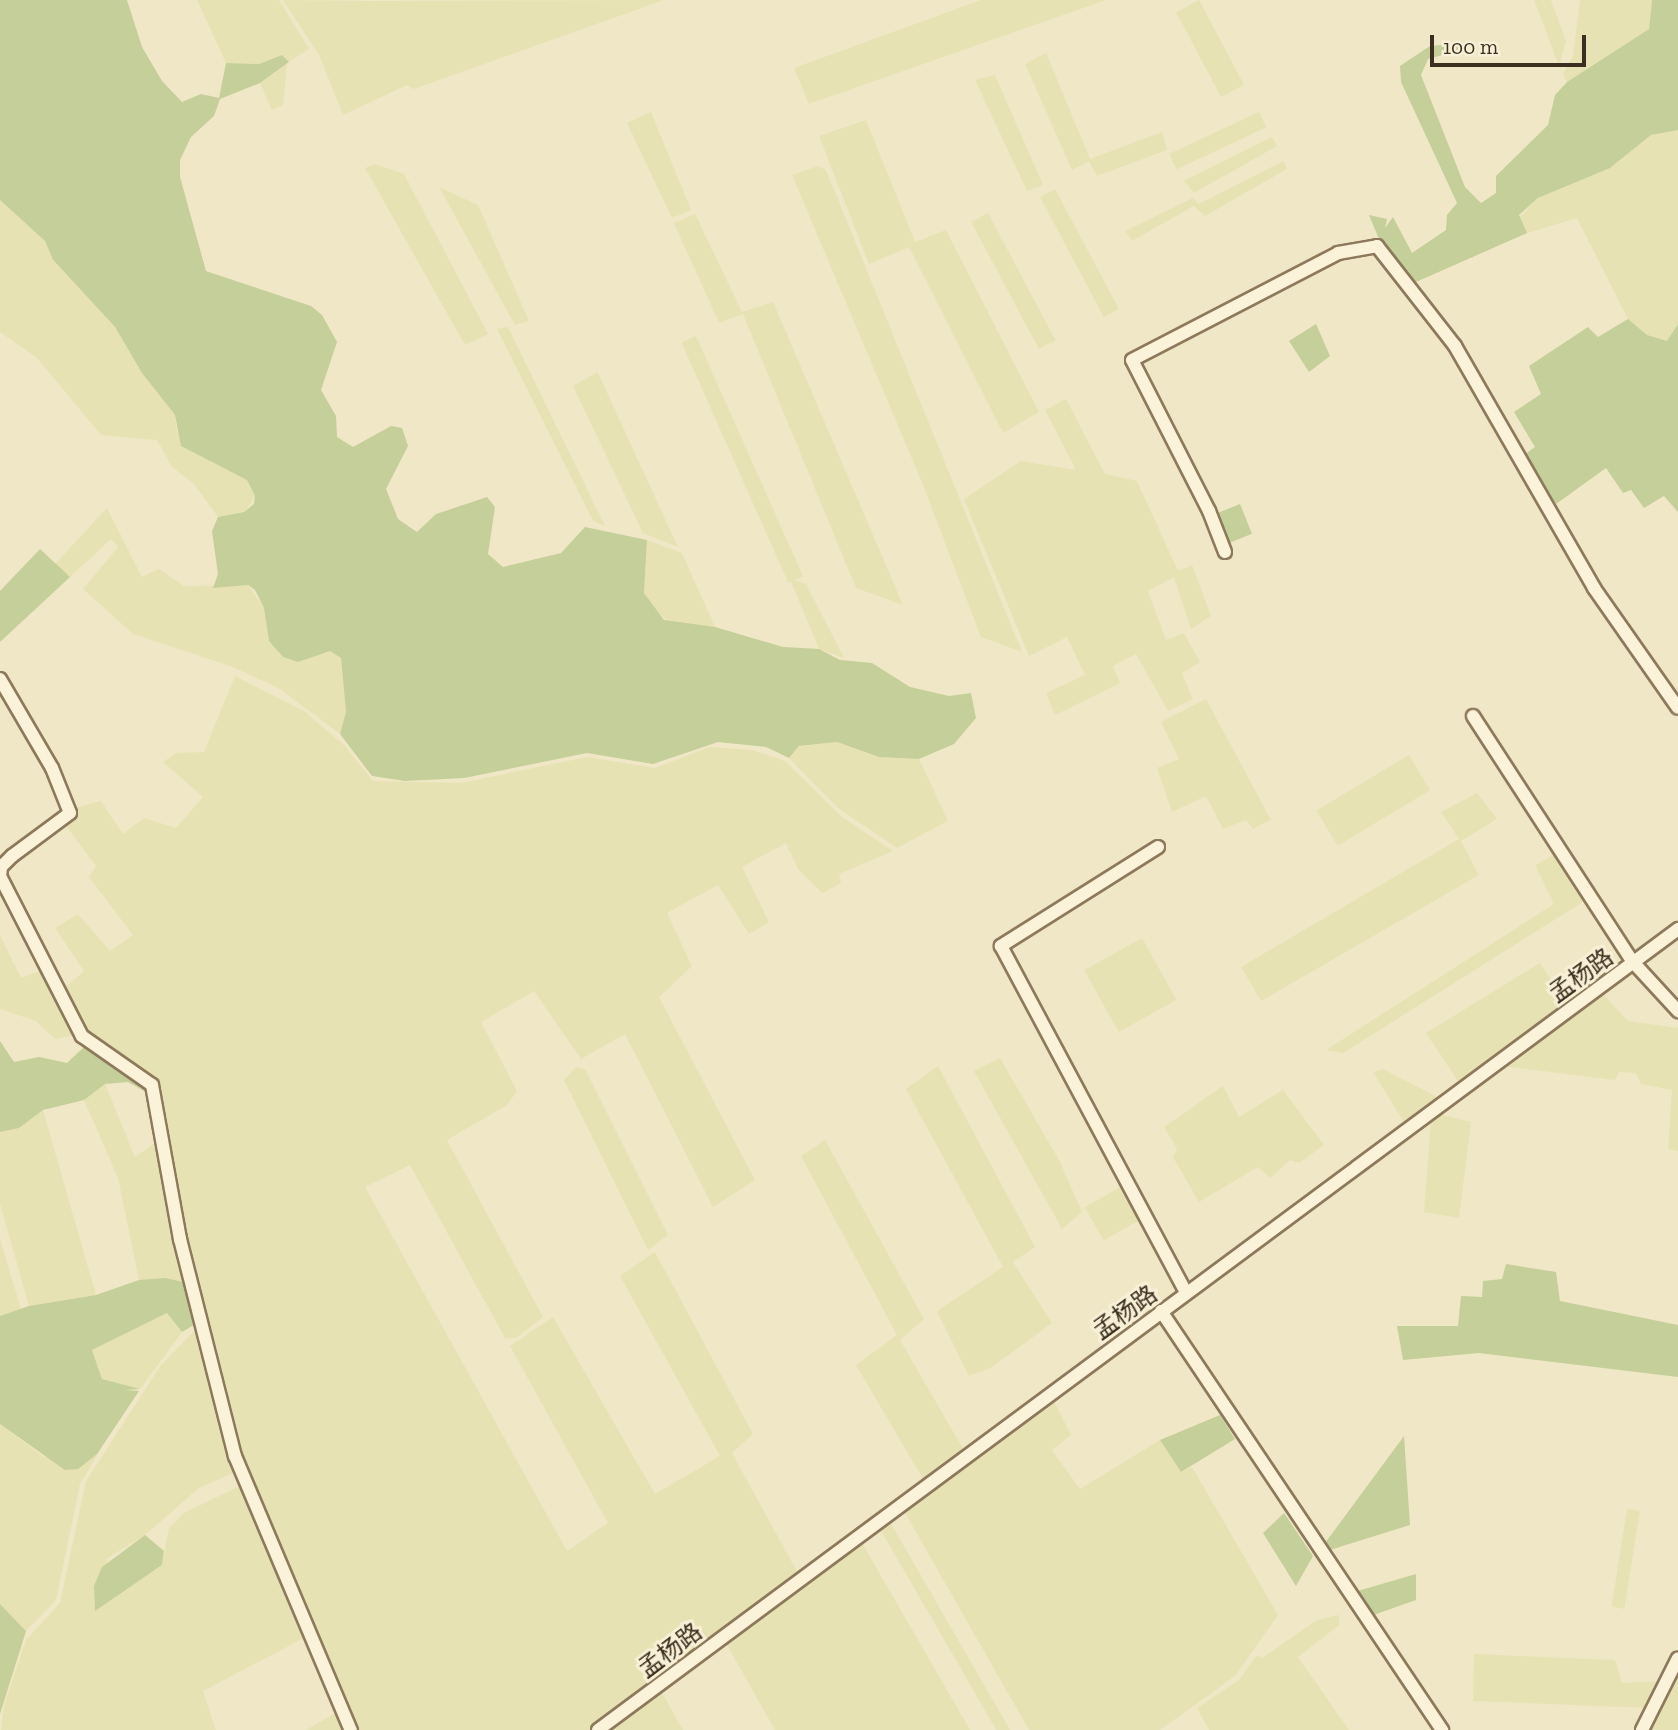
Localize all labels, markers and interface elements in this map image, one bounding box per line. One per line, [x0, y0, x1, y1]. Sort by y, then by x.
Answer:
scale bar [1433, 21, 1589, 65]
text: 100 m [1443, 34, 1498, 59]
street label: 孟杨路 [1543, 942, 1619, 1008]
street label: 孟杨路 [1087, 1279, 1163, 1345]
street label: 孟杨路 [633, 1617, 707, 1683]

